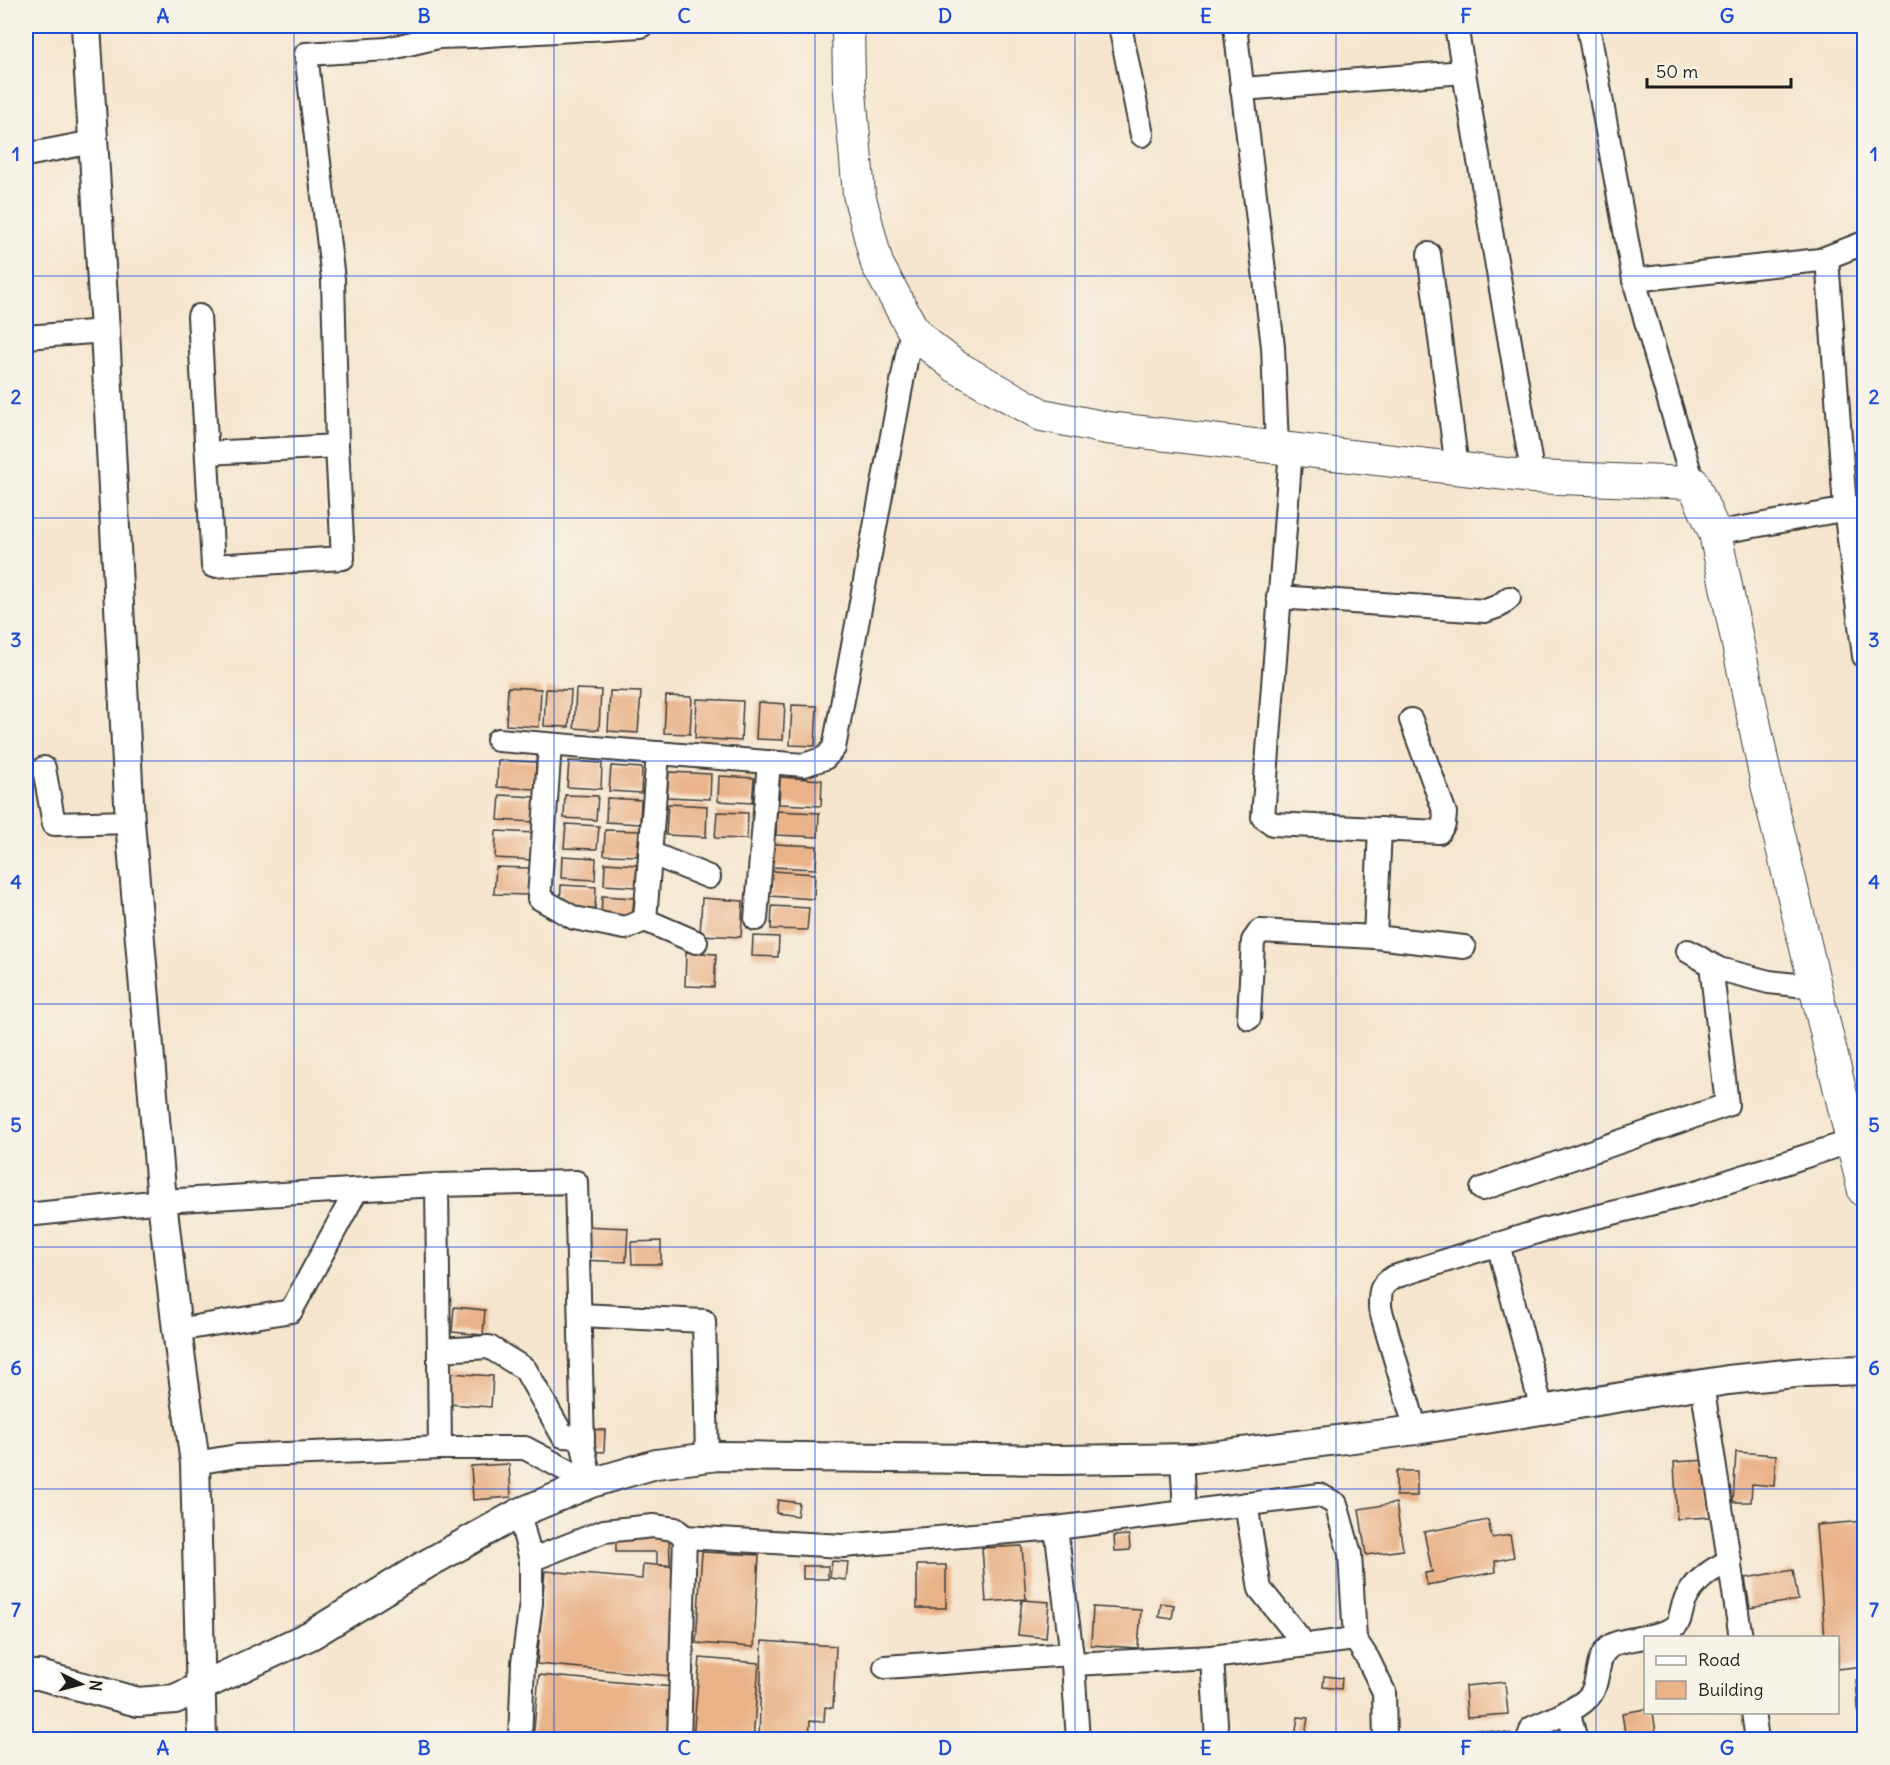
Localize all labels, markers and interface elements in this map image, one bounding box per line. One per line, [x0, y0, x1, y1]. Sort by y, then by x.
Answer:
text: A [157, 3, 170, 28]
text: B [417, 3, 431, 28]
text: C [677, 3, 691, 28]
text: D [938, 3, 952, 28]
text: E [1200, 3, 1212, 28]
text: F [1460, 3, 1472, 28]
text: G [1720, 3, 1734, 28]
scale bar [1647, 51, 1791, 89]
text: 50 m [1656, 60, 1698, 83]
text: 1 [12, 141, 20, 166]
text: 1 [1870, 141, 1878, 166]
text: 2 [11, 384, 22, 409]
text: 2 [1869, 384, 1880, 409]
text: 3 [10, 627, 22, 652]
text: 3 [1868, 627, 1880, 652]
text: 4 [10, 869, 22, 894]
text: 4 [1868, 869, 1880, 894]
text: 5 [10, 1112, 22, 1137]
text: 5 [1868, 1112, 1880, 1137]
text: 6 [10, 1355, 22, 1380]
text: 6 [1868, 1355, 1880, 1380]
text: 7 [11, 1597, 21, 1622]
text: 7 [1869, 1597, 1879, 1622]
legend [1644, 1636, 1839, 1714]
text: Road [1698, 1648, 1741, 1671]
north arrow [51, 1654, 111, 1714]
text: Building [1698, 1678, 1763, 1701]
text: N [85, 1679, 106, 1692]
text: A [157, 1735, 170, 1760]
text: B [417, 1735, 431, 1760]
text: C [677, 1735, 691, 1760]
text: D [938, 1735, 952, 1760]
text: E [1200, 1735, 1212, 1760]
text: F [1460, 1735, 1472, 1760]
text: G [1720, 1735, 1734, 1760]

